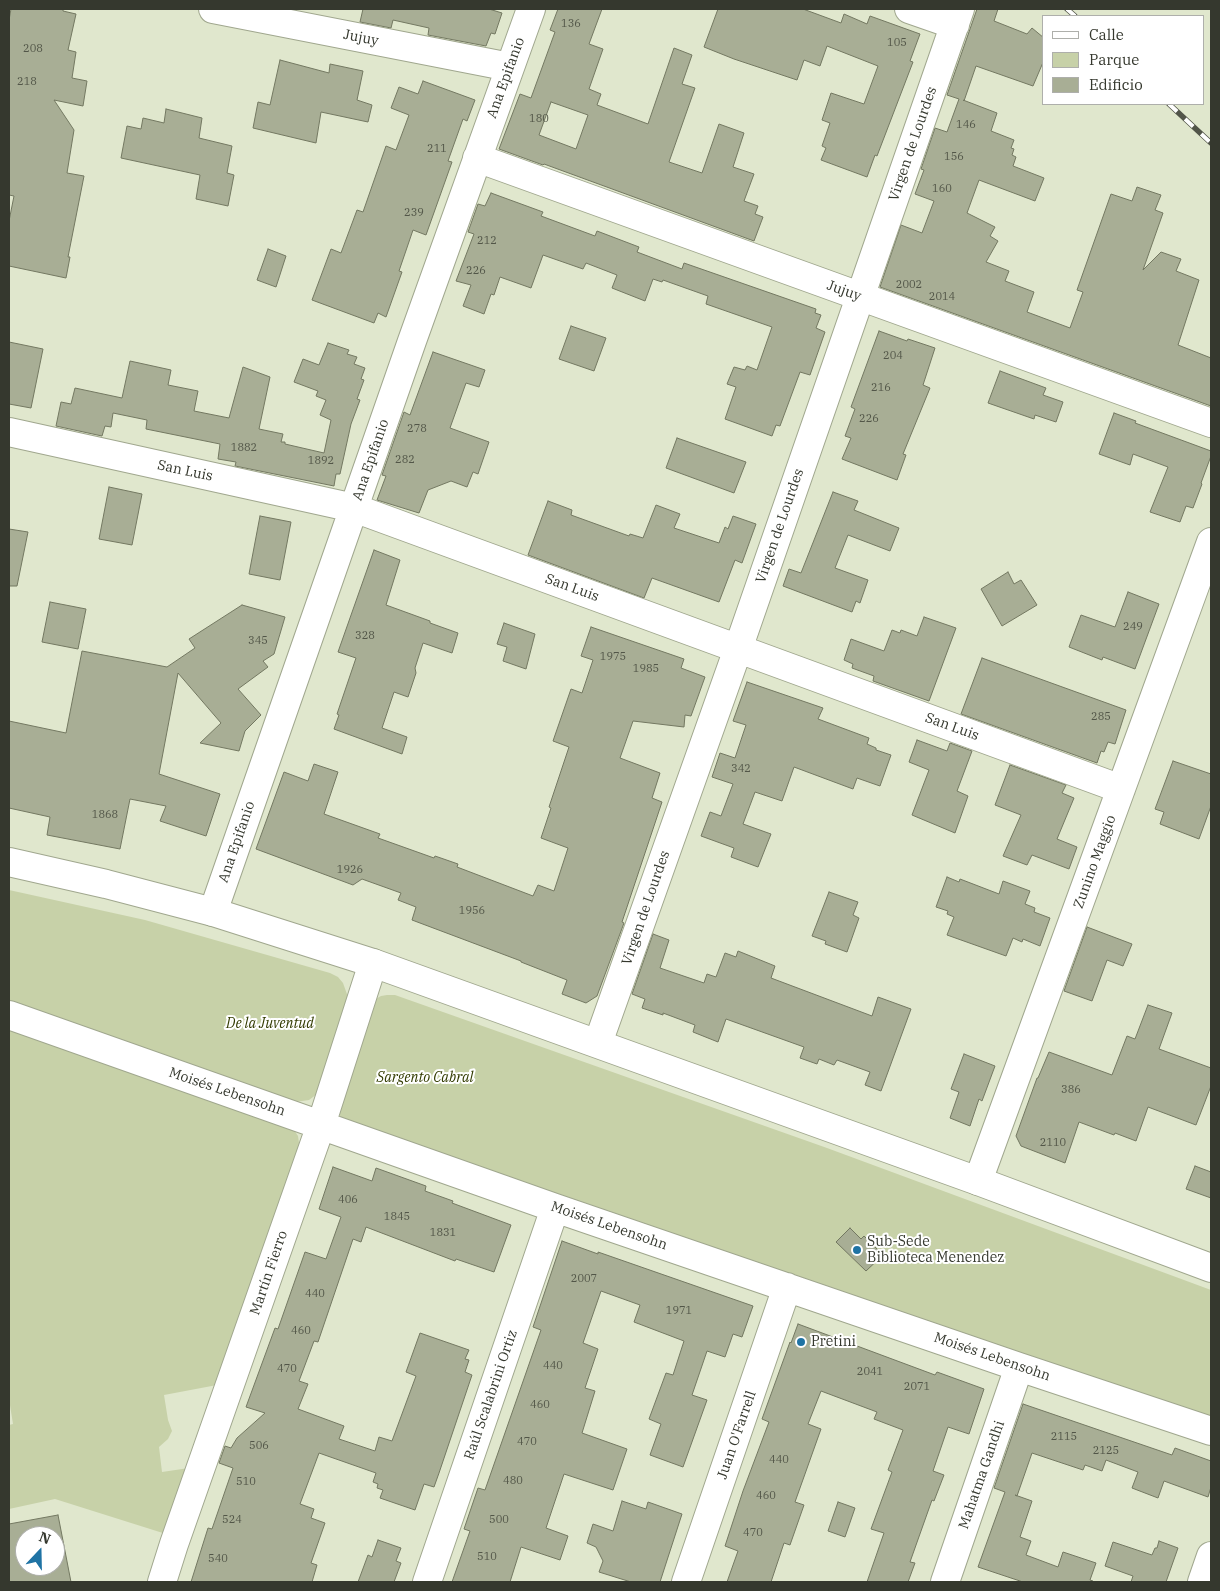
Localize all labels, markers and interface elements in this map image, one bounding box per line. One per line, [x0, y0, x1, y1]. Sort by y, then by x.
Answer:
legend [1042, 15, 1205, 105]
house number: 136 [561, 17, 581, 31]
text: Calle [1089, 25, 1124, 44]
street label: Jujuy [342, 26, 380, 50]
street label: Ana Epifanio [484, 35, 528, 121]
house number: 105 [887, 36, 907, 50]
house number: 208 [23, 42, 43, 56]
text: Parque [1089, 50, 1139, 69]
house number: 218 [17, 75, 37, 89]
text: Edificio [1089, 75, 1143, 94]
street label: Virgen de Lourdes [886, 85, 940, 203]
house number: 180 [529, 112, 549, 126]
house number: 146 [956, 118, 976, 132]
house number: 211 [427, 142, 447, 156]
house number: 156 [944, 150, 964, 164]
house number: 160 [932, 182, 952, 196]
house number: 239 [404, 206, 424, 220]
house number: 212 [477, 234, 497, 248]
house number: 226 [466, 264, 486, 278]
street label: Jujuy [825, 277, 863, 305]
house number: 2002 [896, 278, 922, 292]
house number: 2014 [929, 290, 955, 304]
house number: 204 [883, 349, 903, 363]
house number: 216 [871, 381, 891, 395]
house number: 226 [859, 412, 879, 426]
street label: Ana Epifanio [349, 417, 393, 503]
house number: 278 [407, 422, 427, 436]
house number: 1882 [231, 441, 257, 455]
house number: 282 [395, 453, 415, 467]
house number: 1892 [308, 454, 334, 468]
street label: San Luis [156, 457, 214, 485]
street label: Virgen de Lourdes [753, 467, 807, 585]
street label: San Luis [543, 571, 601, 605]
house number: 249 [1123, 620, 1143, 634]
house number: 328 [355, 629, 375, 643]
house number: 345 [248, 634, 268, 648]
house number: 1975 [600, 650, 626, 664]
house number: 1985 [633, 662, 659, 676]
street label: San Luis [923, 710, 981, 744]
house number: 285 [1091, 710, 1111, 724]
house number: 342 [731, 762, 751, 776]
street label: Ana Epifanio [215, 799, 259, 885]
house number: 1868 [92, 808, 118, 822]
street label: Zunino Maggio [1070, 813, 1120, 911]
street label: Virgen de Lourdes [619, 849, 673, 967]
house number: 1926 [337, 863, 363, 877]
house number: 1956 [459, 904, 485, 918]
park label: De la Juventud [226, 1016, 314, 1032]
street label: Moisés Lebensohn [167, 1064, 287, 1120]
park label: Sargento Cabral [376, 1070, 474, 1086]
house number: 386 [1061, 1083, 1081, 1097]
house number: 2110 [1040, 1136, 1066, 1150]
house number: 406 [338, 1193, 358, 1207]
street label: Moisés Lebensohn [549, 1198, 669, 1254]
house number: 1845 [384, 1210, 410, 1224]
house number: 1831 [430, 1226, 456, 1240]
street label: Martín Fierro [247, 1228, 291, 1318]
place label: Sub-Sede Biblioteca Menendez [867, 1234, 1004, 1266]
marker: Sub-Sede Biblioteca Menendez [851, 1244, 863, 1256]
house number: 2007 [571, 1272, 597, 1286]
house number: 440 [305, 1287, 325, 1301]
house number: 1971 [666, 1304, 692, 1318]
house number: 460 [291, 1324, 311, 1338]
street label: Raúl Scalabrini Ortiz [461, 1328, 521, 1462]
street label: Moisés Lebensohn [932, 1329, 1052, 1385]
place label: Pretini [811, 1334, 856, 1350]
marker: Pretini [795, 1336, 807, 1348]
house number: 440 [543, 1359, 563, 1373]
house number: 470 [277, 1362, 297, 1376]
house number: 2041 [857, 1365, 883, 1379]
house number: 2071 [904, 1380, 930, 1394]
street label: Juan O'Farrell [714, 1389, 760, 1481]
house number: 460 [530, 1398, 550, 1412]
street label: Mahatma Gandhi [956, 1418, 1008, 1532]
house number: 2115 [1051, 1430, 1077, 1444]
house number: 470 [517, 1435, 537, 1449]
house number: 506 [249, 1439, 269, 1453]
house number: 2125 [1093, 1444, 1119, 1458]
house number: 440 [769, 1453, 789, 1467]
house number: 480 [503, 1474, 523, 1488]
house number: 510 [236, 1475, 256, 1489]
house number: 460 [756, 1489, 776, 1503]
house number: 524 [222, 1513, 242, 1527]
house number: 500 [489, 1513, 509, 1527]
north arrow [15, 1526, 65, 1576]
house number: 470 [743, 1526, 763, 1540]
text: N [37, 1528, 53, 1548]
house number: 510 [477, 1550, 497, 1564]
house number: 540 [208, 1552, 228, 1566]

